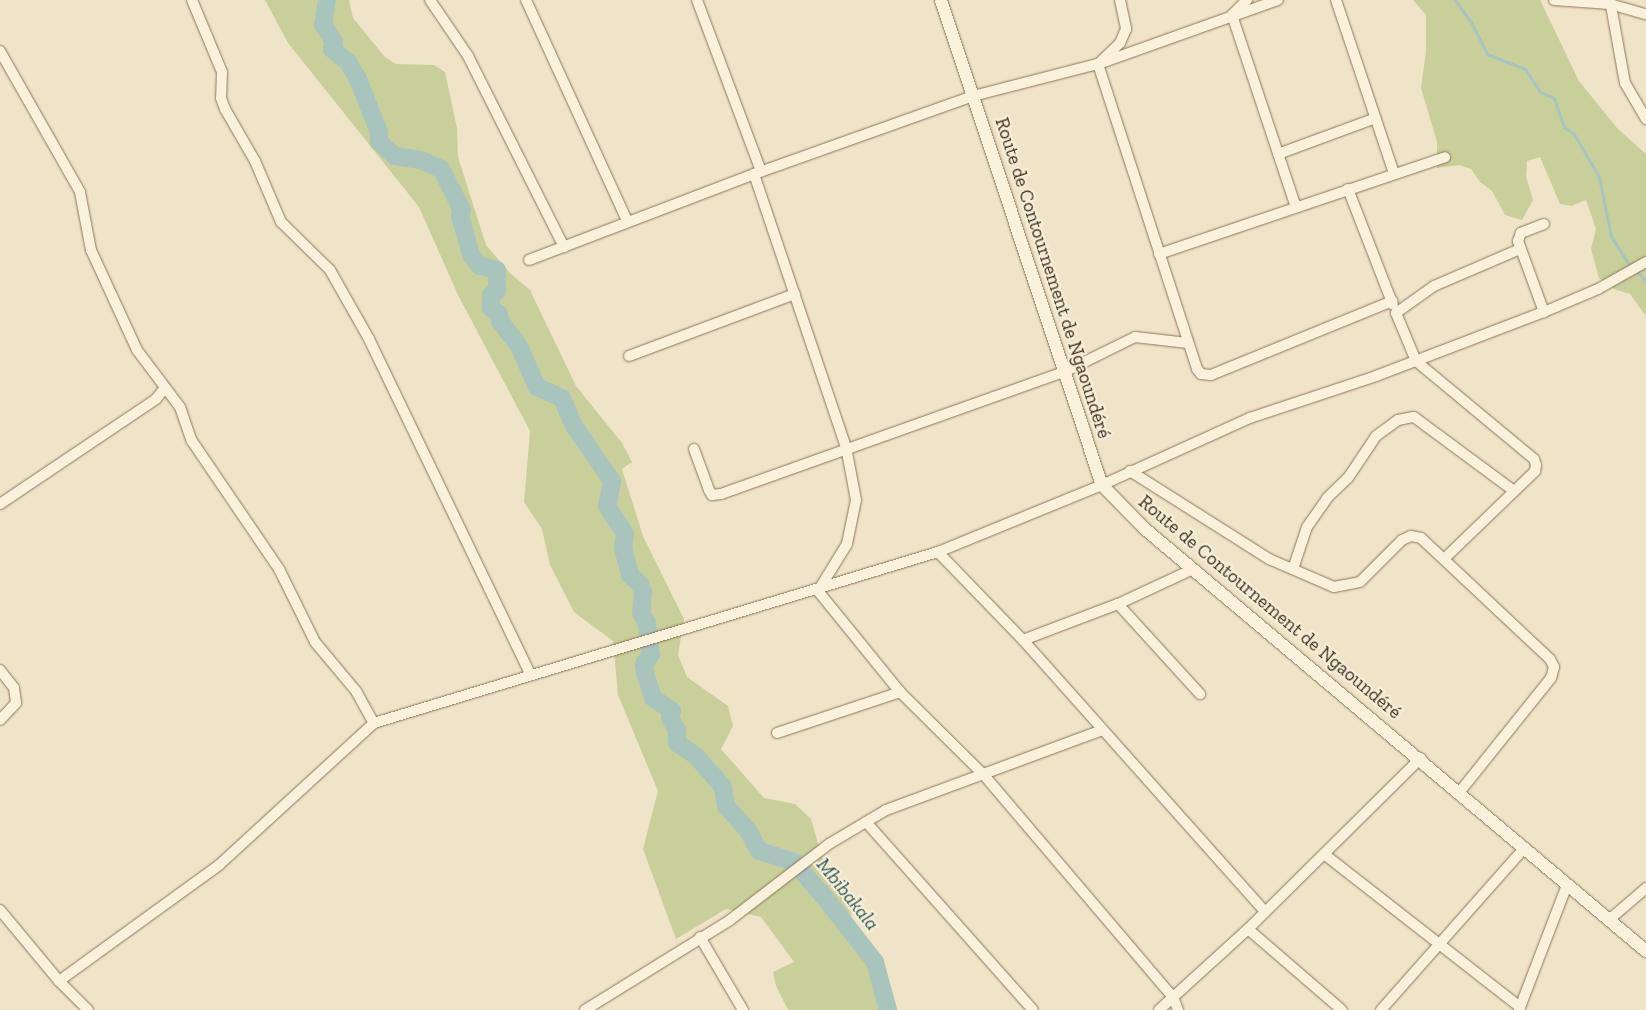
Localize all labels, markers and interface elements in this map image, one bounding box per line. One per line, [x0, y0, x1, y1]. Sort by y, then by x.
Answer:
street label: Route de Contournement de Ngaoundéré [990, 115, 1116, 441]
street label: Route de Contournement de Ngaoundéré [1134, 490, 1406, 724]
water label: Mbibakala [812, 853, 884, 935]

